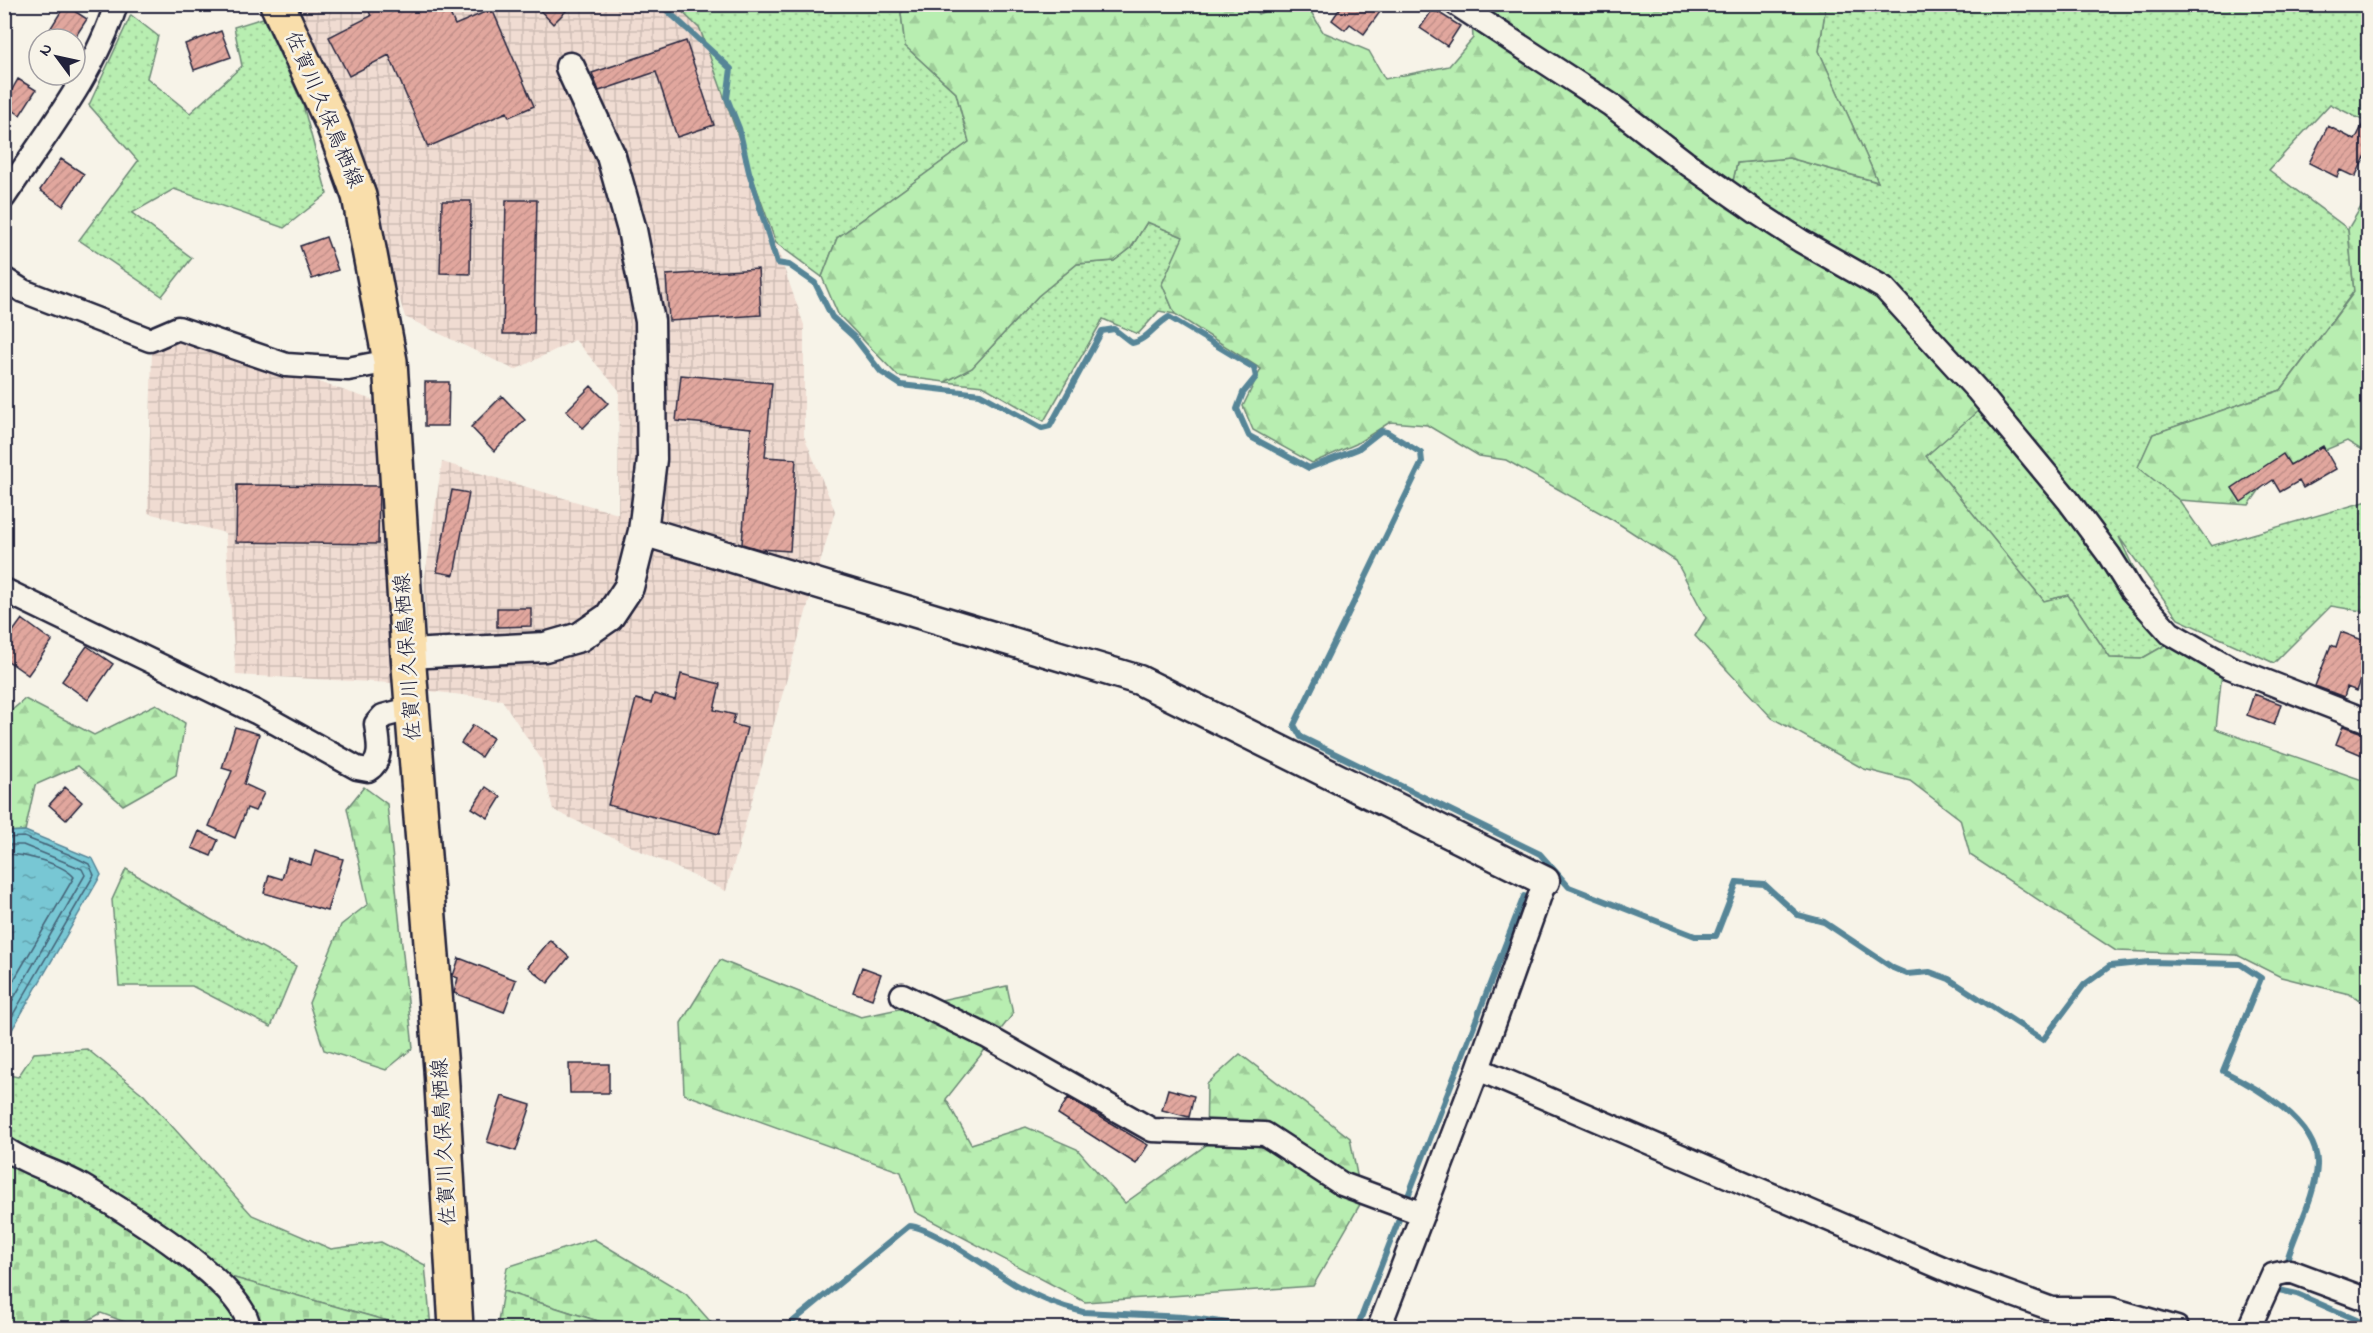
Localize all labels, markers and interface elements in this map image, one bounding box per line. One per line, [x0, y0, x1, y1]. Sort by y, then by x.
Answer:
north arrow [27, 27, 87, 87]
street label: 佐賀川久保鳥栖線 [276, 27, 370, 193]
text: N [33, 39, 59, 61]
street label: 佐賀川久保鳥栖線 [388, 572, 430, 742]
street label: 佐賀川久保鳥栖線 [426, 1057, 464, 1227]

